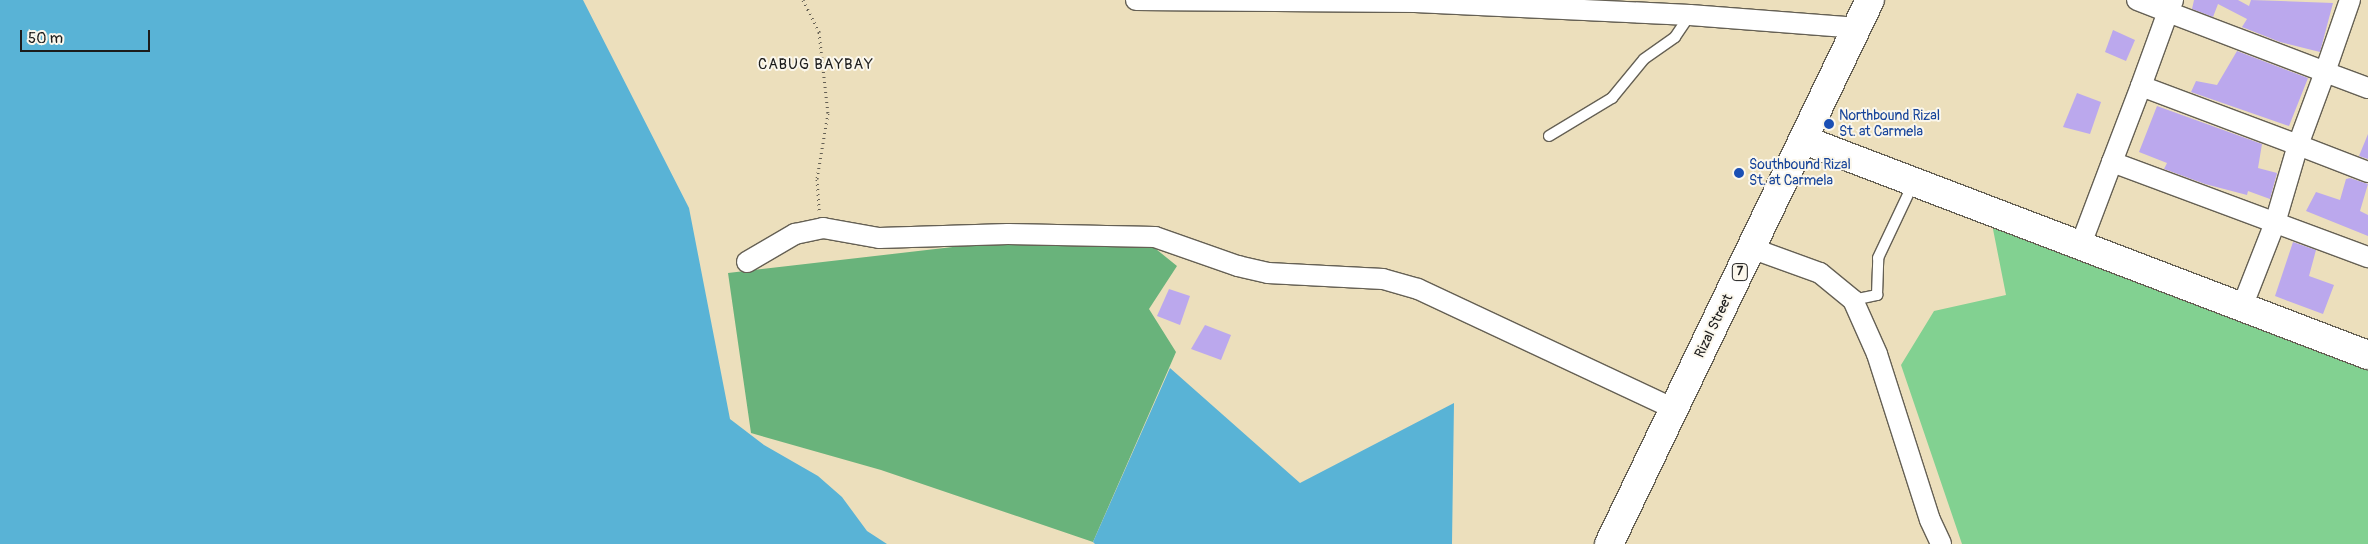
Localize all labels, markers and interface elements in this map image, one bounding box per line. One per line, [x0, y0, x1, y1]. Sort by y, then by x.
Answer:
scale bar [22, 20, 152, 52]
text: 50 m [28, 29, 63, 48]
district label: CABUG BAYBAY [756, 56, 876, 74]
place label: Northbound Rizal St. at Carmela [1839, 108, 1940, 140]
marker: Northbound Rizal St. at Carmela [1823, 118, 1835, 130]
place label: Southbound Rizal St. at Carmela [1749, 157, 1851, 190]
marker: Southbound Rizal St. at Carmela [1733, 167, 1745, 179]
road number: 7 [1731, 262, 1749, 282]
street label: Rizal Street [1691, 291, 1737, 361]

